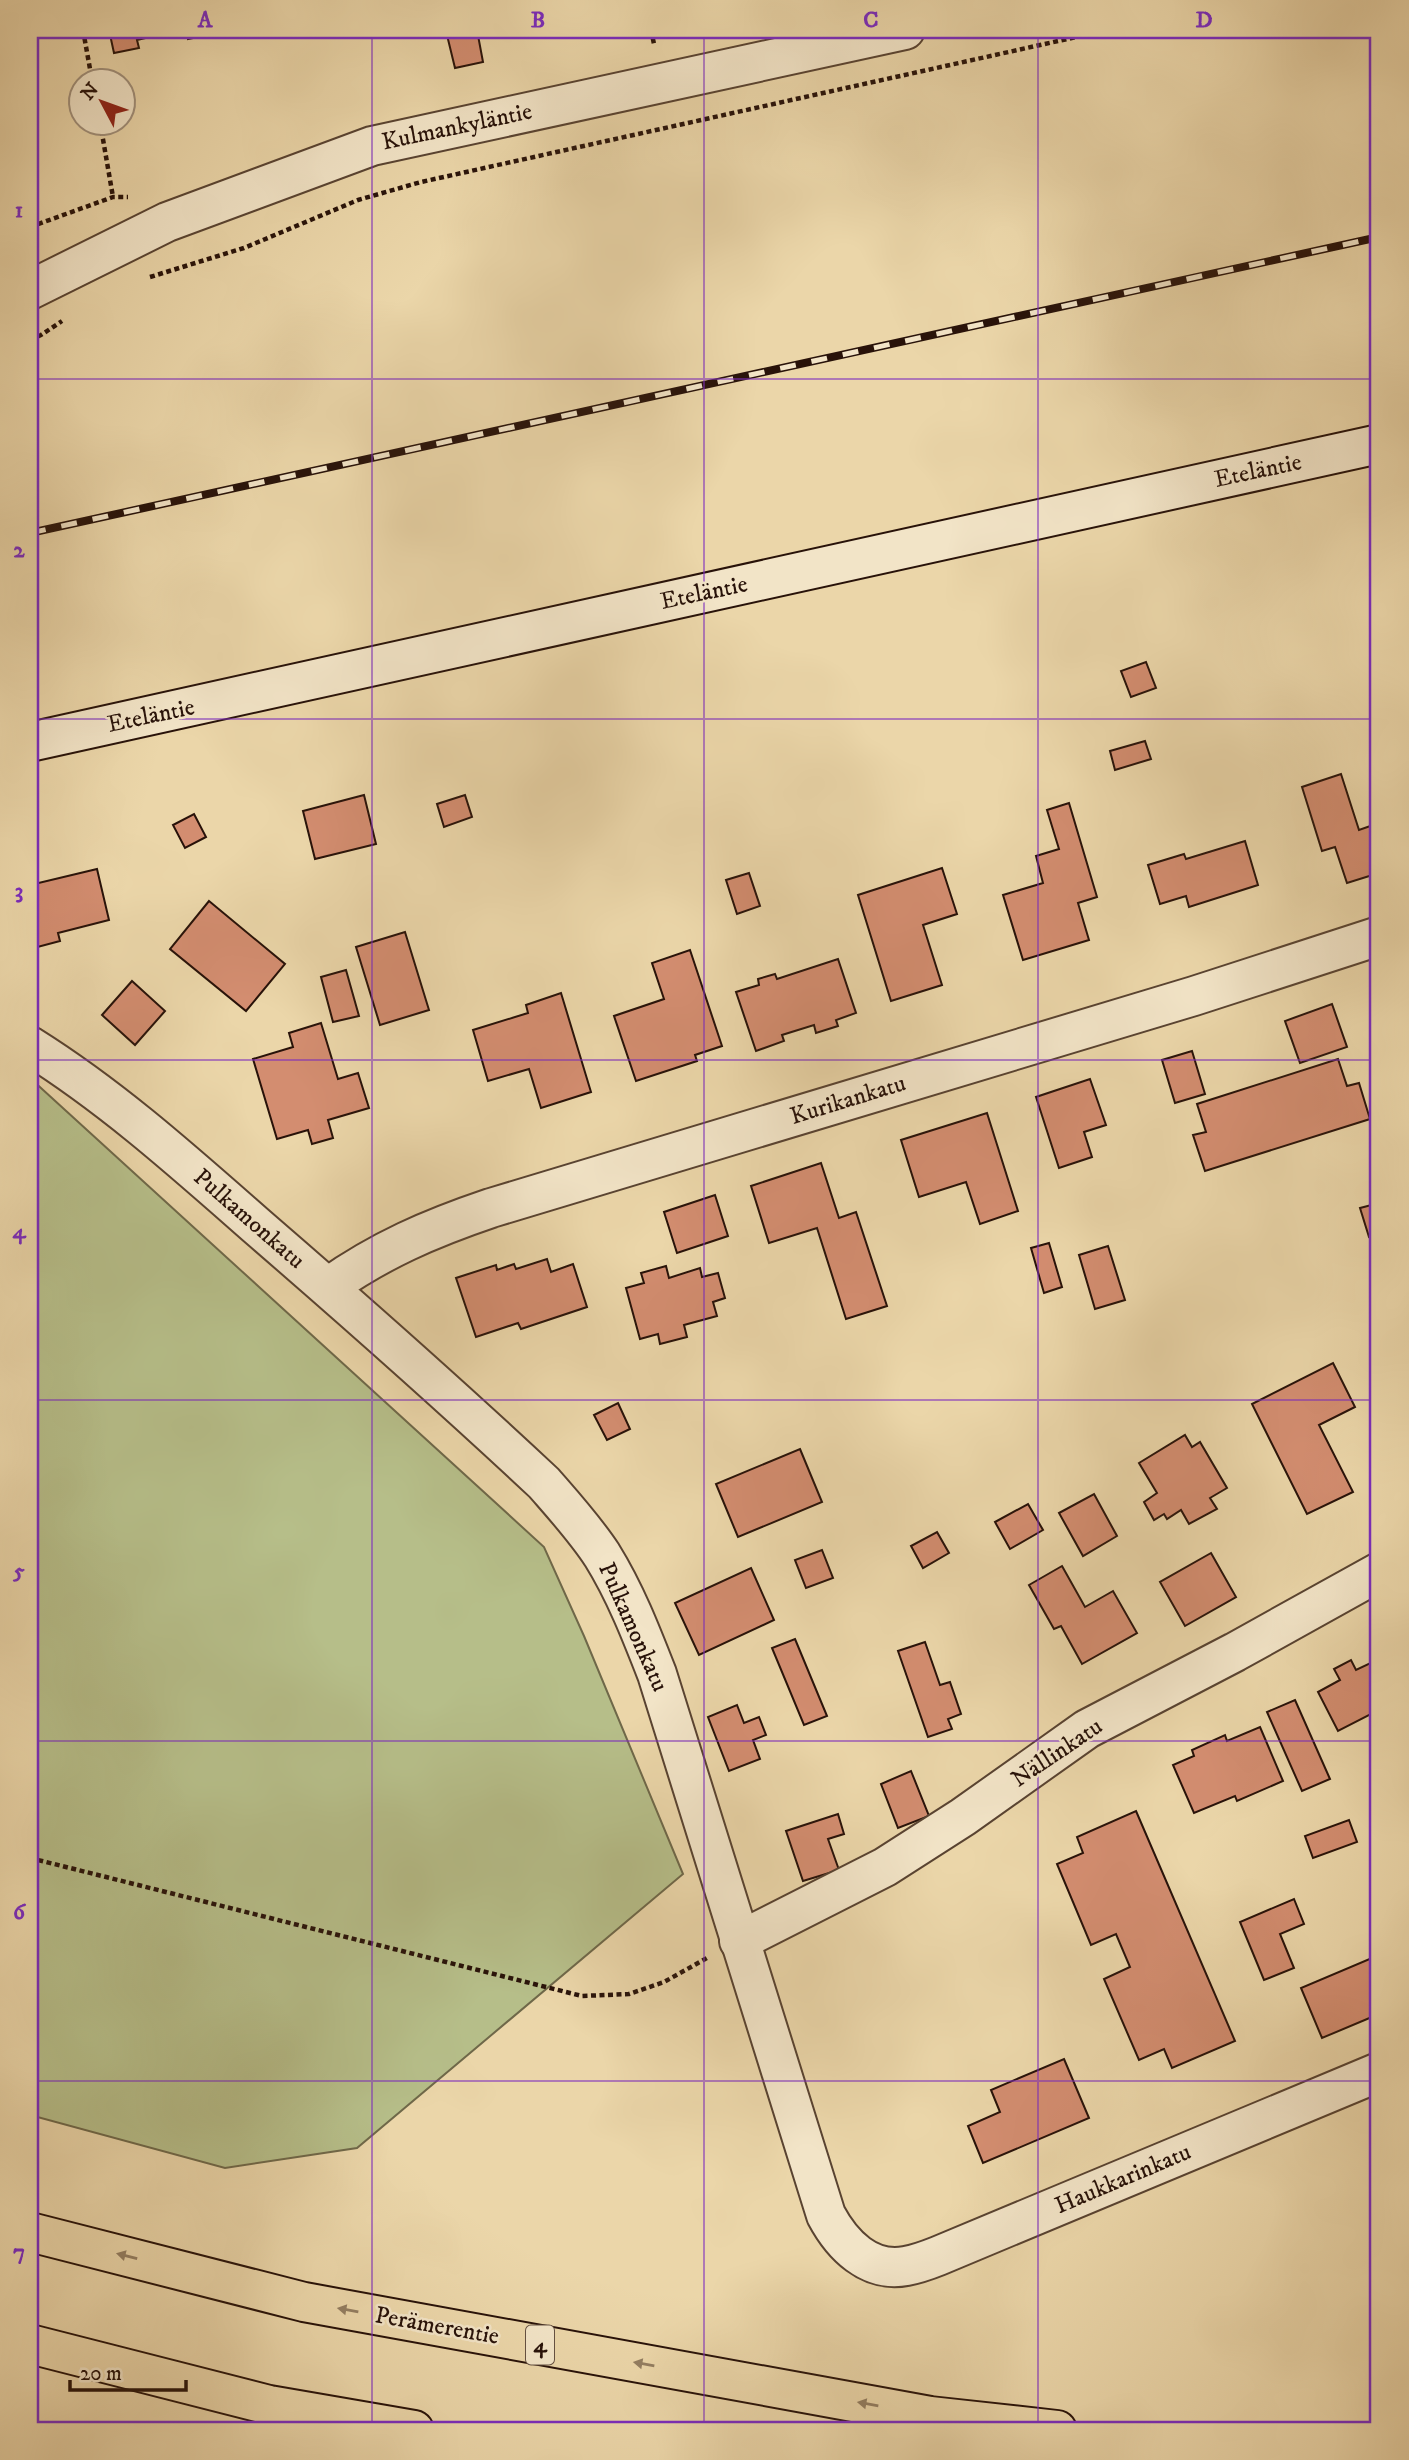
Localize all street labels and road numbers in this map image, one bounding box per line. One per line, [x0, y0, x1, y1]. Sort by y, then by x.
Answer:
street label: Kulmankyläntie [379, 96, 535, 158]
street label: Eteläntie [1212, 447, 1304, 495]
street label: Eteläntie [658, 569, 750, 617]
street label: Eteläntie [105, 692, 197, 740]
street label: Kurikankatu [787, 1068, 909, 1132]
street label: Pulkamonkatu [187, 1162, 311, 1276]
street label: Pulkamonkatu [591, 1558, 675, 1696]
street label: Nällinkatu [1006, 1712, 1108, 1794]
street label: Haukkarinkatu [1050, 2137, 1196, 2221]
street label: Perämerentie [373, 2300, 502, 2352]
road number: 4 [526, 2326, 554, 2364]

